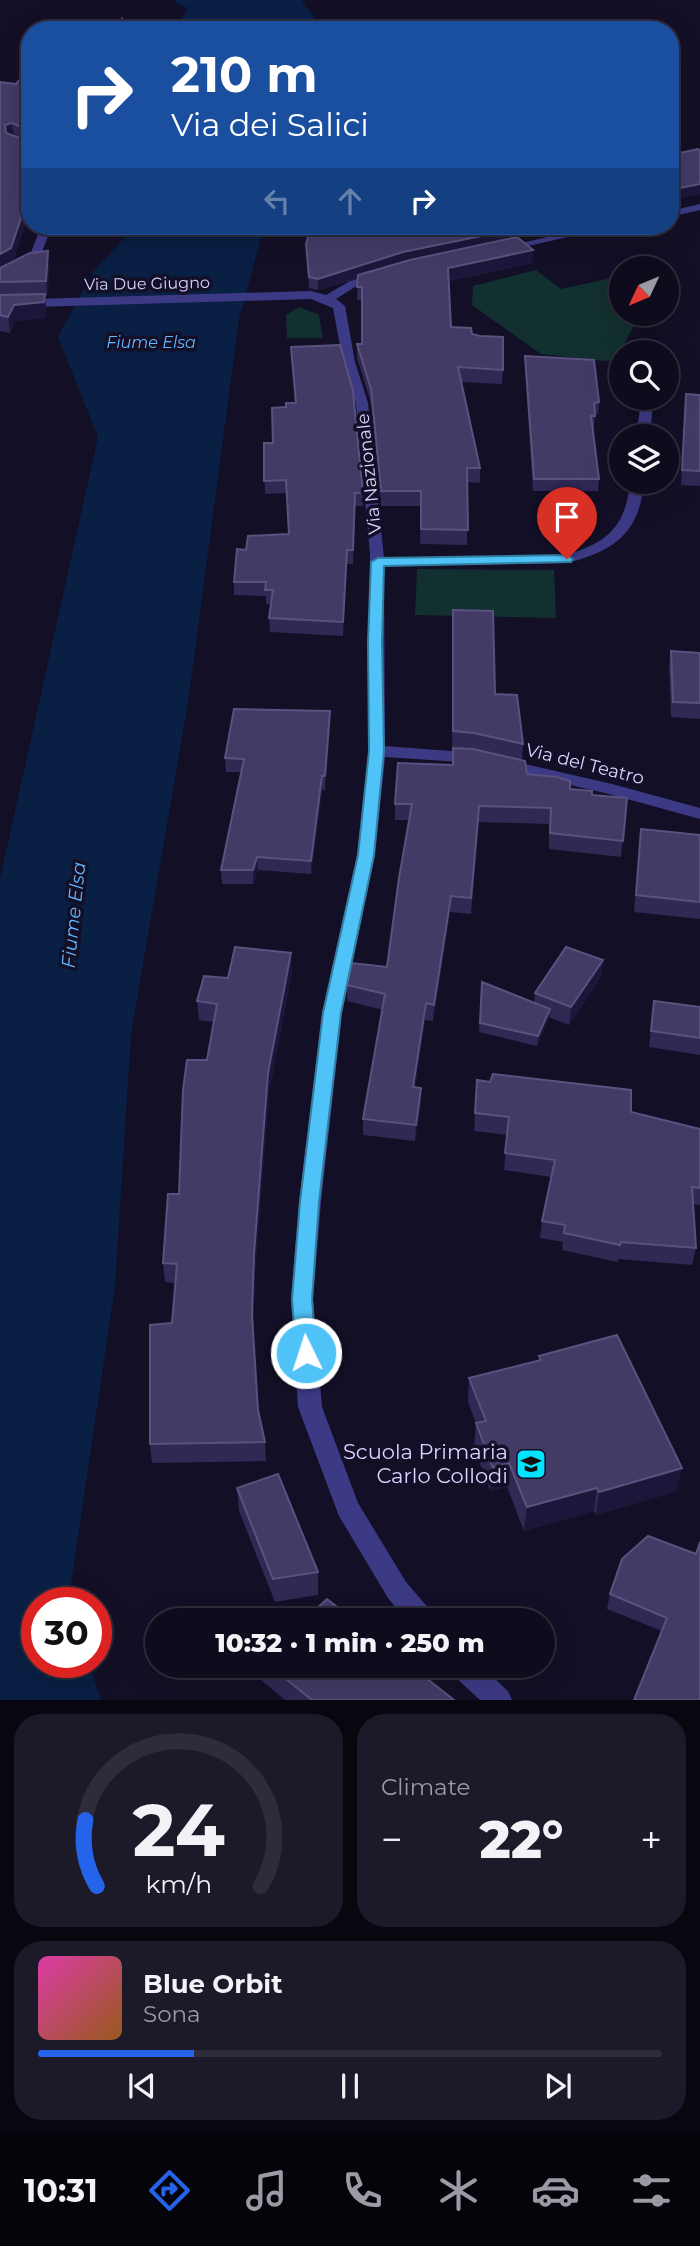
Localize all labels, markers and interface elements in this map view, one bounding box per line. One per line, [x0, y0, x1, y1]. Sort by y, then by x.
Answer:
text: 210 m [171, 45, 318, 104]
icon: right [56, 49, 147, 140]
text: Via dei Salici [171, 105, 369, 144]
icon: left [258, 182, 296, 220]
icon: ahead [331, 182, 369, 220]
icon: right [404, 182, 442, 220]
north arrow [609, 256, 679, 326]
map controls [609, 256, 679, 494]
street label: Via Due Giugno [84, 273, 210, 294]
water label: Fiume Elsa [106, 333, 196, 352]
button: search [609, 340, 679, 410]
street label: Via Nazionale [352, 412, 386, 536]
button: layers [609, 424, 679, 494]
pin [537, 487, 597, 559]
icon: arrive [548, 498, 586, 536]
street label: Via del Teatro [524, 739, 646, 789]
water label: Fiume Elsa [56, 861, 91, 969]
position arrow [269, 1316, 343, 1390]
place label: Scuola Primaria Carlo Collodi [343, 1439, 508, 1488]
school or university icon: Scuola Primaria Carlo Collodi [514, 1447, 548, 1481]
speed limit sign: 30 [21, 1587, 112, 1678]
text: 10:32 · 1 min · 250 m [215, 1627, 485, 1659]
text: Climate [381, 1773, 470, 1801]
text: 24 [132, 1787, 225, 1875]
text: 22° [480, 1808, 563, 1871]
text: − [381, 1816, 403, 1863]
text: + [640, 1816, 662, 1863]
text: km/h [145, 1869, 212, 1899]
text: Blue Orbit [143, 1968, 282, 2000]
text: Sona [143, 2000, 201, 2028]
icon: previous [123, 2067, 161, 2105]
icon: pause [331, 2067, 369, 2105]
icon: next [539, 2067, 577, 2105]
icon: directions [145, 2166, 194, 2215]
icon: music [242, 2166, 291, 2215]
icon: phone [338, 2166, 387, 2215]
icon: climate [434, 2166, 483, 2215]
icon: car [531, 2166, 580, 2215]
icon: filters [627, 2166, 676, 2215]
text: 10:31 [24, 2171, 98, 2210]

